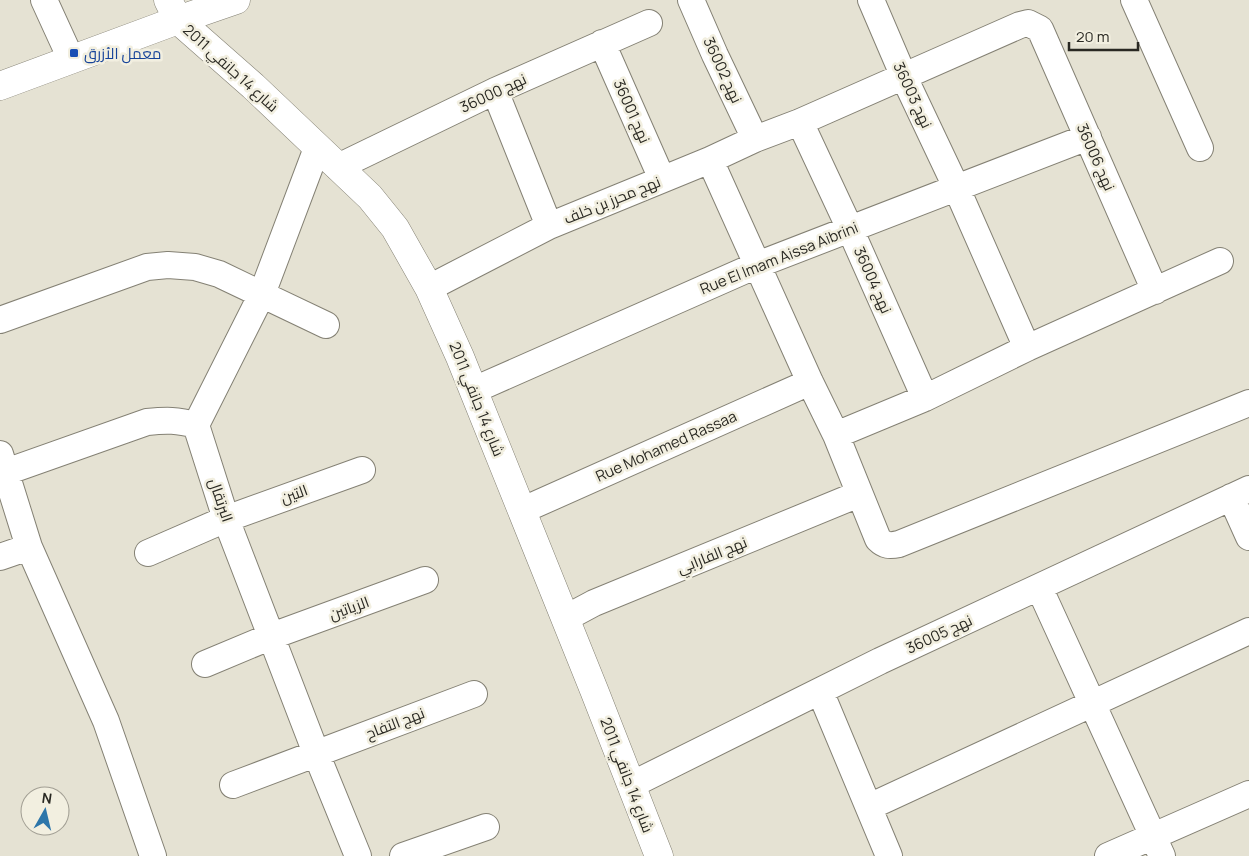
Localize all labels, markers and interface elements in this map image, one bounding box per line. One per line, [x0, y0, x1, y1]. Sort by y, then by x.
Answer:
street label: شارع 14 جانفي 2011 [177, 19, 283, 118]
scale bar [1069, 20, 1138, 52]
text: 20 m [1076, 26, 1109, 47]
street label: نهج 36002 [698, 33, 747, 107]
place label: معمل الأزرق [84, 43, 161, 64]
marker: معمل الأزرق [68, 47, 80, 59]
street label: نهج 36003 [888, 59, 937, 132]
street label: نهج 36000 [456, 68, 530, 119]
street label: نهج 36001 [608, 76, 655, 147]
street label: نهج 36006 [1071, 120, 1120, 194]
street label: نهج محرز بن خلف [560, 171, 664, 230]
street label: Rue El Imam Aissa Aibrini [697, 217, 861, 299]
street label: نهج 36004 [848, 243, 897, 317]
street label: شارع 14 جانفي 2011 [443, 339, 510, 460]
street label: Rue Mohamed Rassaa [592, 405, 740, 487]
street label: البرتقال [204, 475, 238, 525]
street label: التين [278, 479, 310, 509]
street label: نهج الفارابي [674, 531, 751, 580]
street label: الزياتين [326, 591, 372, 625]
street label: نهج 36005 [902, 610, 976, 659]
street label: نهج التفاح [362, 702, 428, 745]
street label: شارع 14 جانفي 2011 [594, 714, 659, 836]
north arrow [20, 786, 70, 836]
text: N [41, 788, 53, 808]

